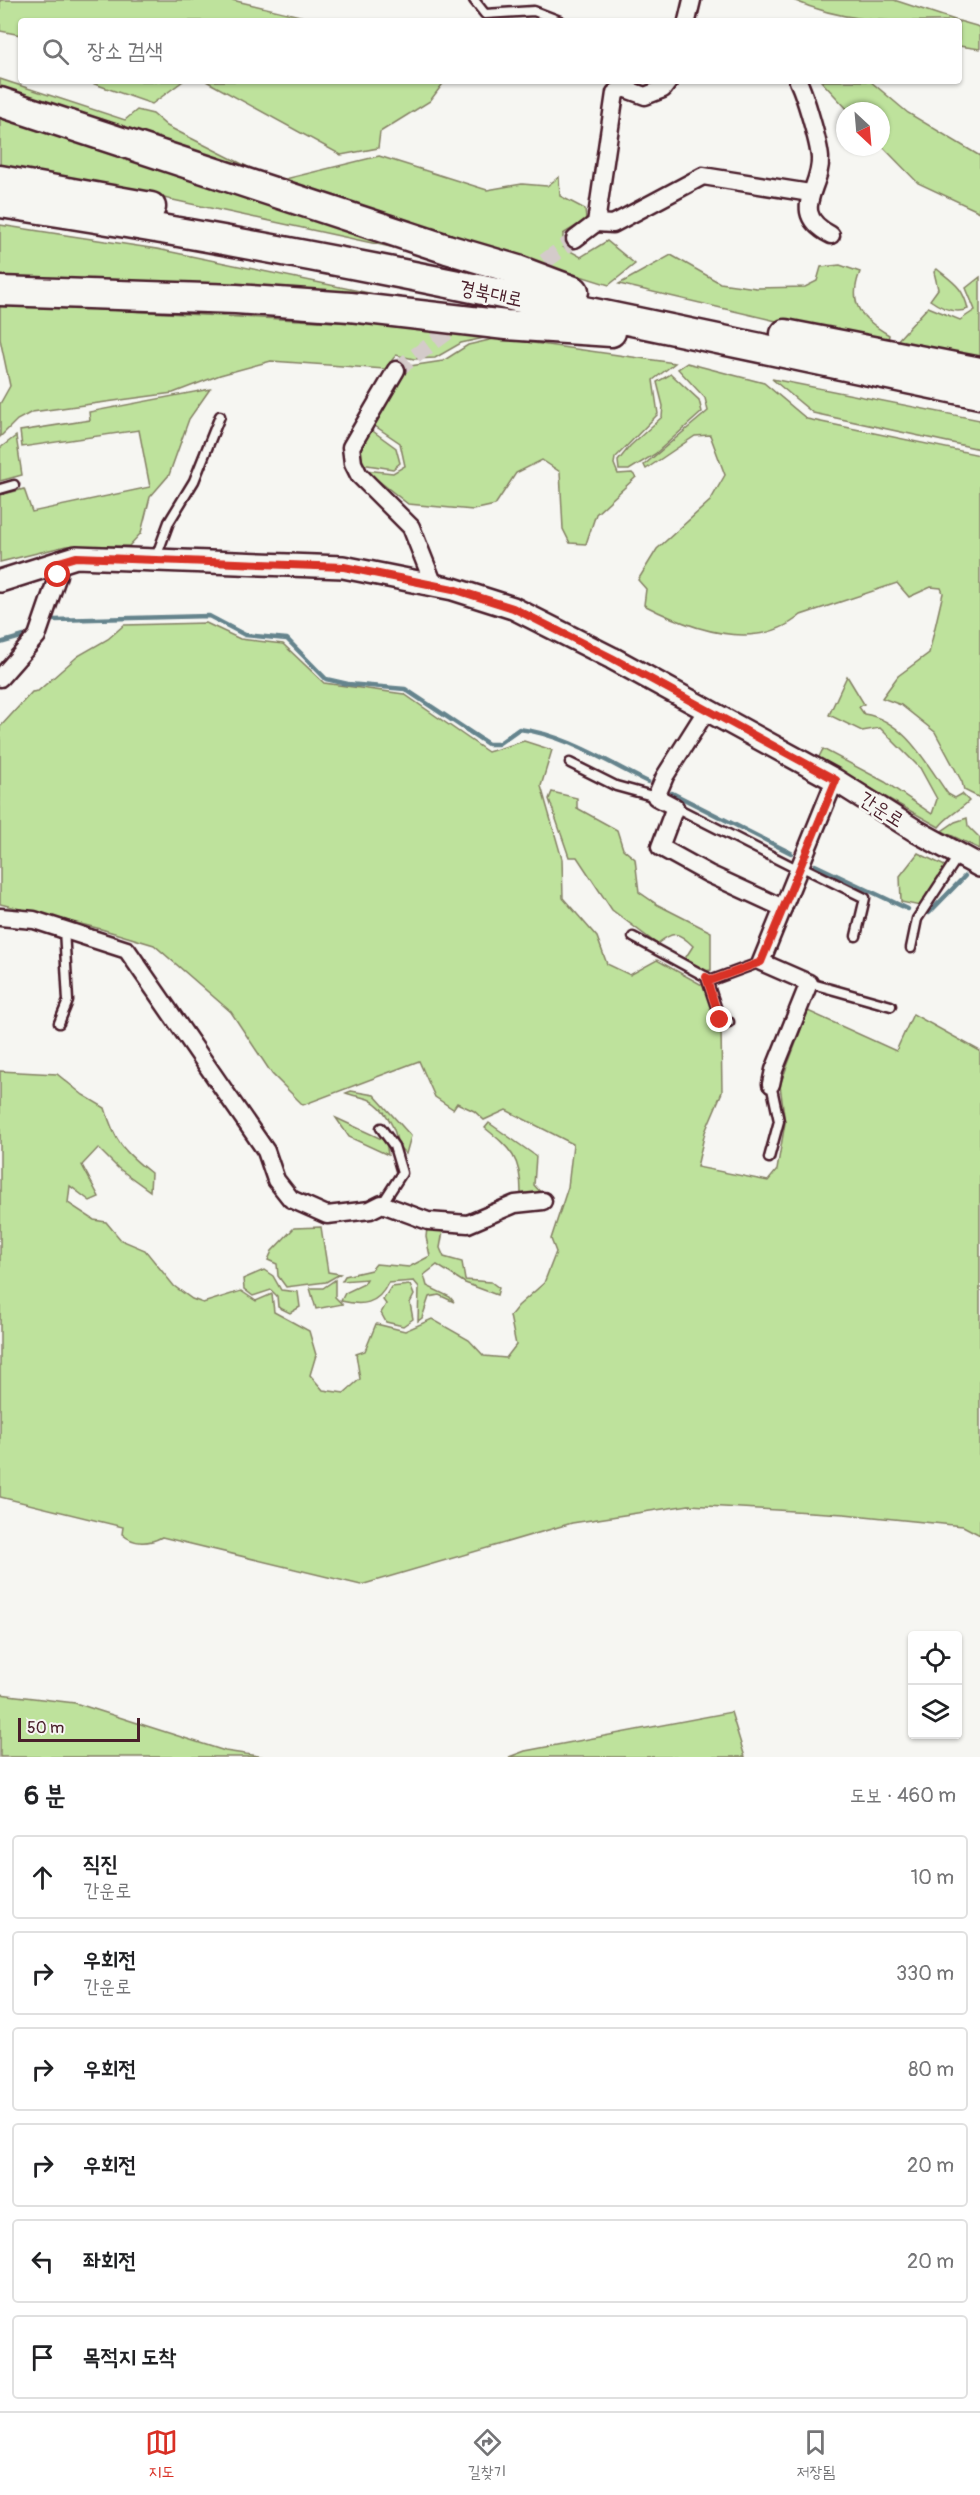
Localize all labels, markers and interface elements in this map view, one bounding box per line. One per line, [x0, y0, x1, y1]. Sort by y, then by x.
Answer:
search box [18, 18, 962, 84]
icon: search [39, 35, 72, 68]
text: 장소 검색 [87, 37, 163, 65]
north arrow [836, 102, 890, 156]
street label: 경북대로 [457, 275, 525, 312]
route start [44, 561, 70, 587]
street label: 간운로 [855, 786, 909, 833]
route end [706, 1006, 732, 1032]
map controls [908, 1631, 962, 1739]
button: locate [908, 1631, 962, 1685]
button: layers [908, 1685, 962, 1739]
scale bar [18, 1715, 140, 1742]
text: 50 m [27, 1718, 64, 1738]
text: 6 분 [24, 1780, 66, 1812]
text: 도보 · 460 m [850, 1783, 956, 1808]
text: 직진 [83, 1850, 118, 1878]
icon: ahead [26, 1861, 59, 1894]
text: 10 m [910, 1865, 954, 1890]
text: 간운로 [83, 1878, 131, 1903]
text: 우회전 [83, 1946, 136, 1974]
icon: right [26, 1957, 59, 1990]
text: 330 m [896, 1961, 954, 1986]
text: 간운로 [83, 1974, 131, 1999]
icon: right [26, 2053, 59, 2086]
text: 우회전 [83, 2055, 136, 2083]
text: 80 m [908, 2057, 954, 2082]
icon: right [26, 2149, 59, 2182]
text: 우회전 [83, 2151, 136, 2179]
text: 20 m [907, 2153, 954, 2178]
icon: left [26, 2245, 59, 2278]
text: 좌회전 [83, 2247, 136, 2275]
text: 20 m [907, 2249, 954, 2274]
icon: arrive [26, 2341, 59, 2374]
text: 목적지 도착 [83, 2343, 176, 2371]
tab: 지도 [145, 2426, 178, 2482]
tab: 길찾기 [468, 2426, 506, 2482]
tab: 저장됨 [796, 2426, 835, 2482]

